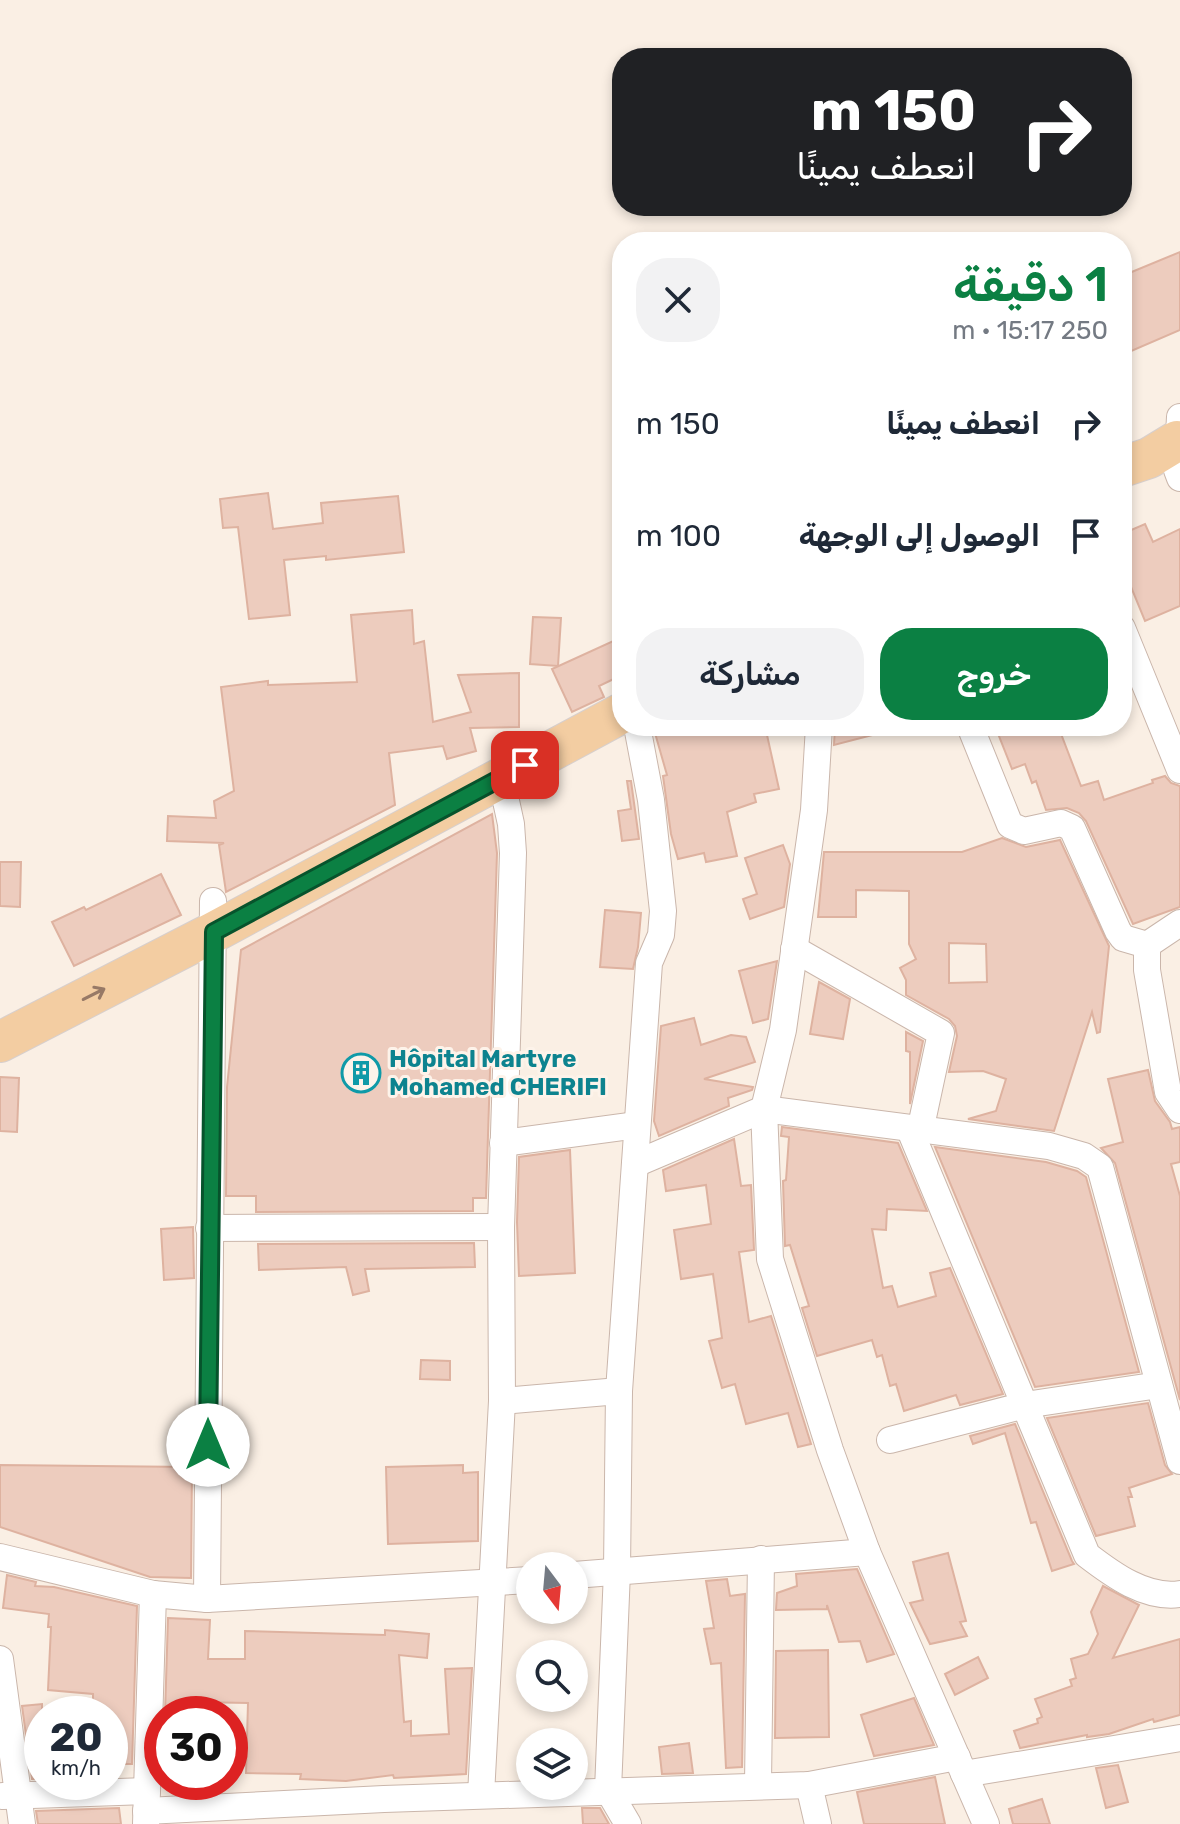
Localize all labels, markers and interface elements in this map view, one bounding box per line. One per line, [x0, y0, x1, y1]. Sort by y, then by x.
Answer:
text: 150 m [811, 78, 976, 144]
icon: right [1004, 80, 1108, 184]
text: انعطف يمينًا [796, 145, 976, 188]
text: 1 دقيقة [953, 256, 1108, 313]
button: close [636, 258, 720, 342]
text: 250 m · 15:17 [952, 315, 1108, 346]
icon: right [1064, 402, 1108, 446]
text: 150 m [636, 406, 720, 442]
text: انعطف يمينًا [886, 406, 1040, 442]
icon: arrive [1064, 514, 1108, 558]
text: 100 m [636, 518, 721, 554]
text: الوصول إلى الوجهة [799, 518, 1040, 554]
button: مشاركة [636, 628, 864, 720]
button: خروج [880, 628, 1108, 720]
pin [491, 731, 559, 799]
icon: arrive [503, 743, 547, 787]
one-way arrow [82, 985, 106, 1001]
place label: Hôpital Martyre Mohamed CHERIFI [389, 1045, 607, 1101]
building icon: Hôpital Martyre Mohamed CHERIFI [340, 1052, 382, 1094]
position arrow [166, 1403, 250, 1487]
north arrow [516, 1552, 588, 1624]
map controls [516, 1552, 588, 1800]
button: search [516, 1640, 588, 1712]
speed limit sign: 30 [144, 1696, 248, 1800]
text: 20 [49, 1714, 103, 1761]
button: layers [516, 1728, 588, 1800]
text: km/h [51, 1756, 101, 1780]

